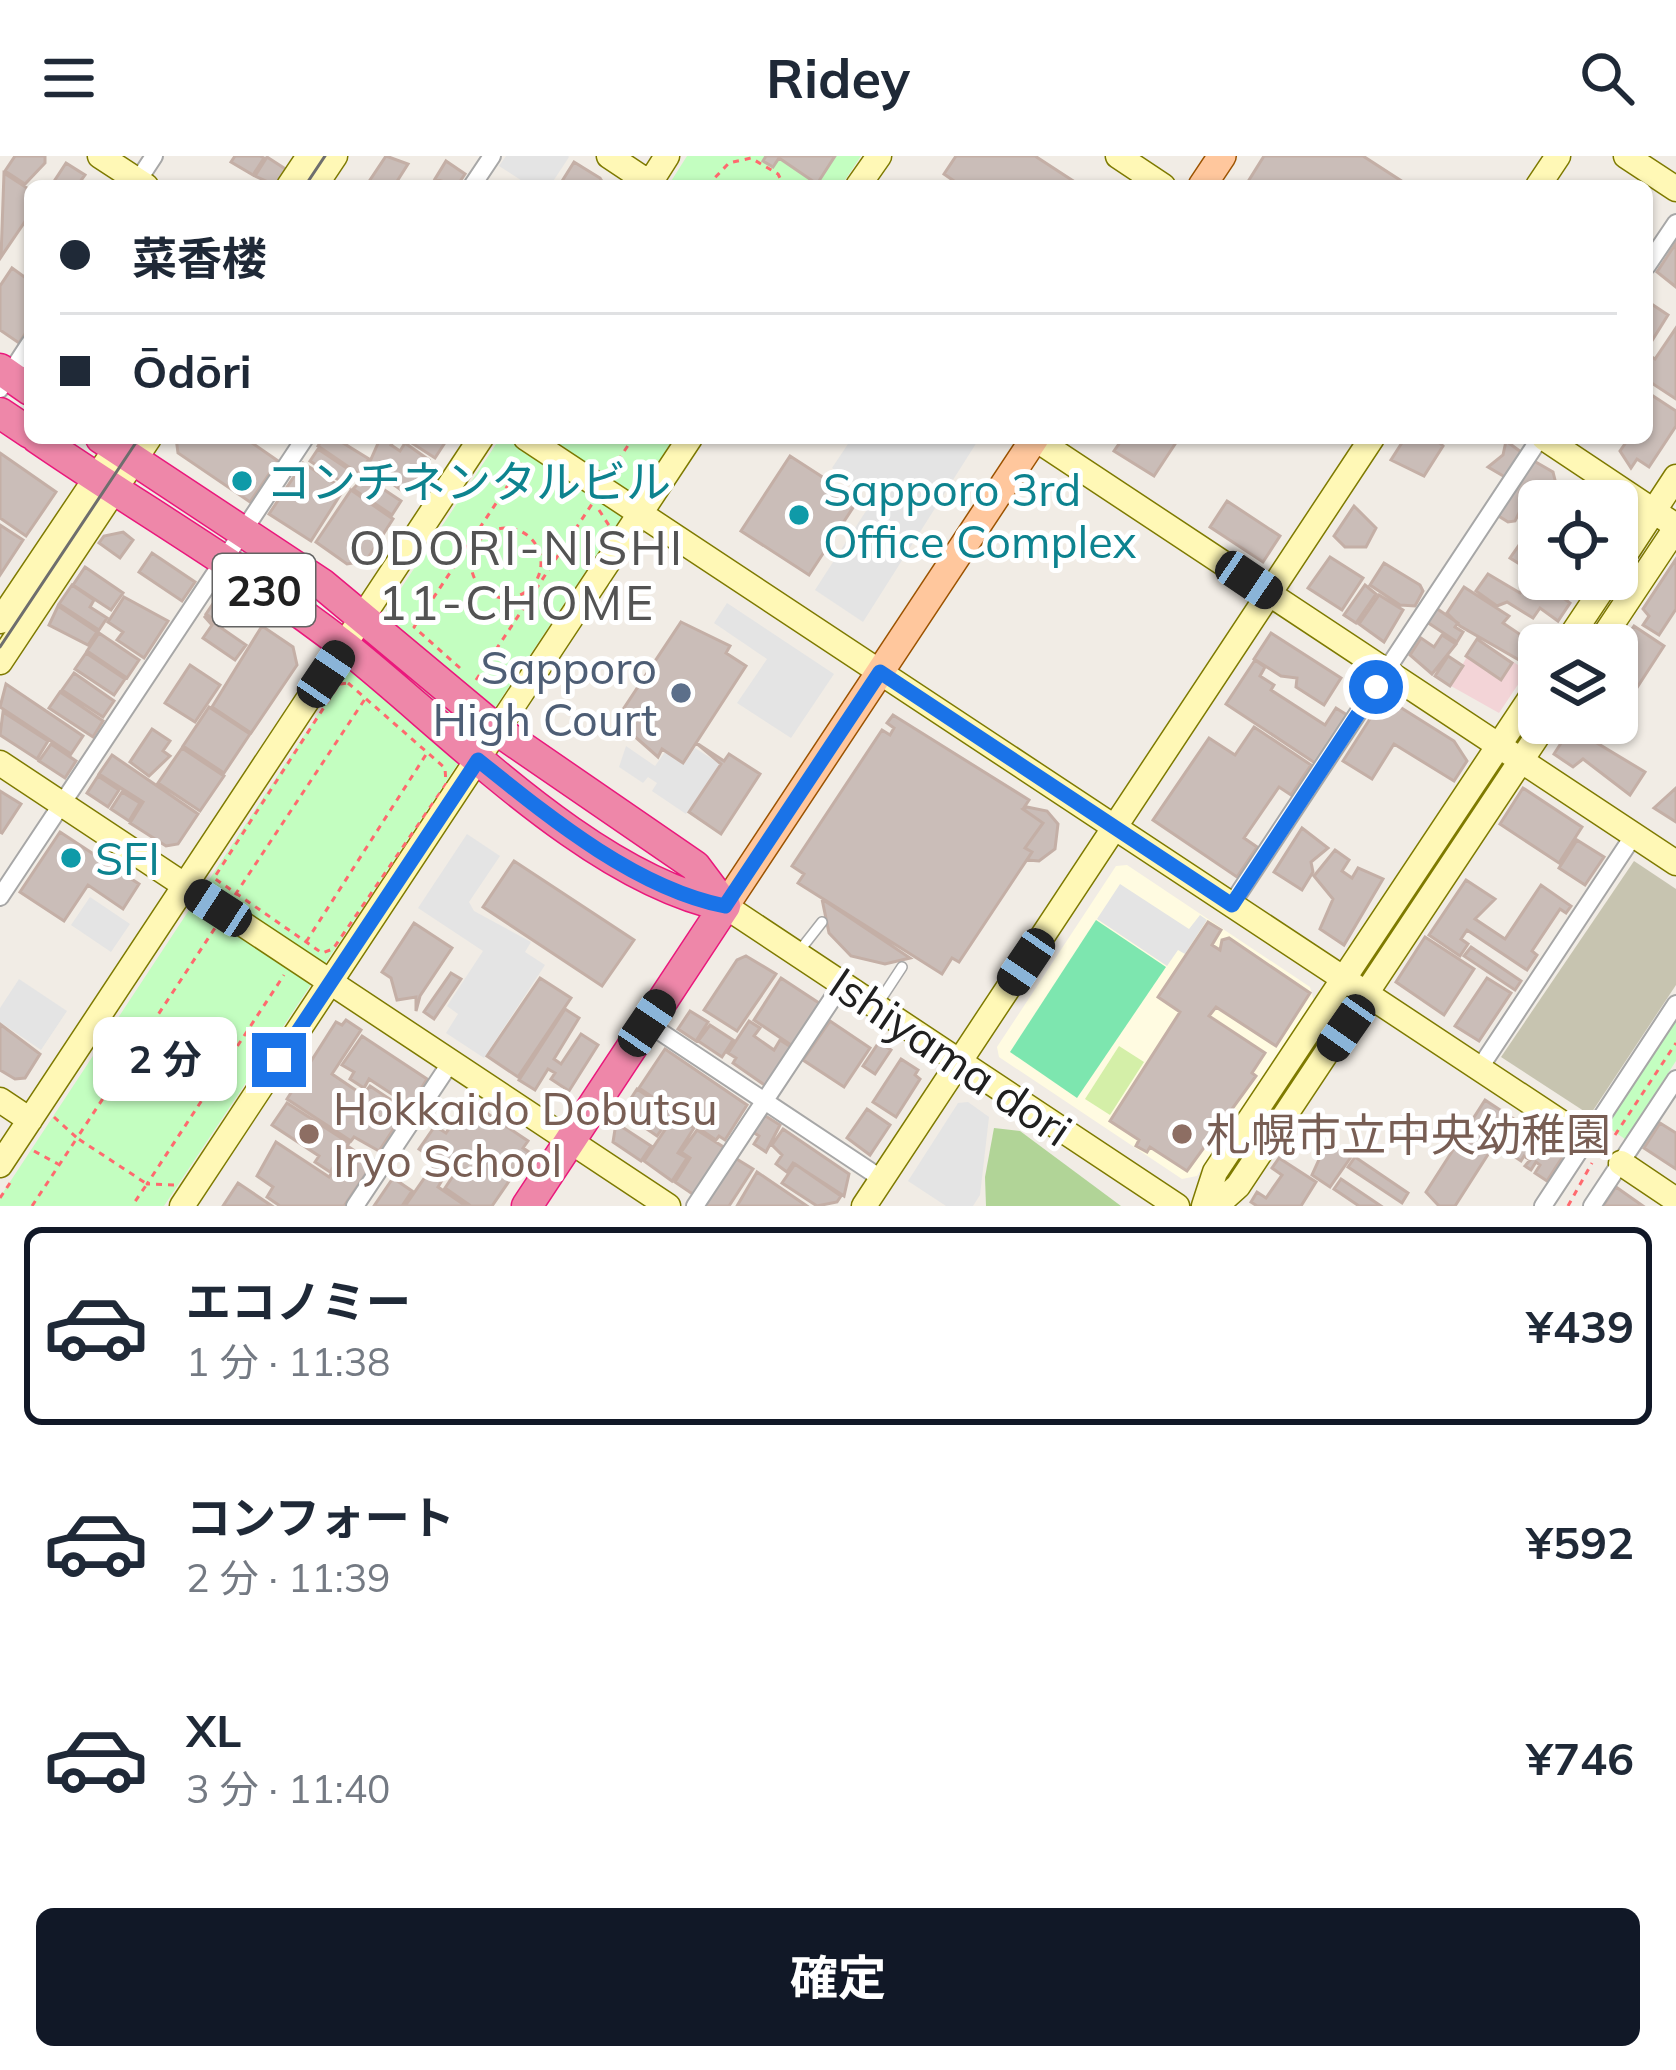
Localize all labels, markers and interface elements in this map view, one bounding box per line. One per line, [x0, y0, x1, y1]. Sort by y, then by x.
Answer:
text: Ridey [766, 44, 910, 112]
icon: menu [36, 45, 102, 111]
icon: search [1574, 45, 1640, 111]
text: 菜香楼 [132, 230, 267, 286]
text: Ōdōri [132, 343, 251, 399]
place label: コンチネンタルビル [266, 453, 671, 509]
place label: Sapporo 3rd Office Complex [823, 461, 1137, 569]
marker: コンチネンタルビル [229, 468, 255, 494]
map controls [1518, 480, 1638, 744]
button: locate [1518, 480, 1638, 600]
marker: Sapporo 3rd Office Complex [786, 502, 812, 528]
district label: ODORI-NISHI 11-CHOME [349, 517, 685, 632]
car [1209, 545, 1289, 615]
road number: 230 [213, 554, 315, 626]
button: layers [1518, 624, 1638, 744]
car [291, 634, 361, 714]
place label: Sapporo High Court [432, 639, 657, 747]
route start [1349, 660, 1403, 714]
marker: Sapporo High Court [668, 680, 694, 706]
place label: SFI [95, 830, 160, 886]
marker: SFI [58, 845, 84, 871]
car [178, 873, 258, 943]
car [991, 922, 1061, 1002]
street label: Ishiyama dori [819, 955, 1083, 1157]
car [612, 983, 682, 1063]
car [1311, 988, 1381, 1068]
callout: 2 分 [93, 1018, 237, 1102]
route end [252, 1033, 306, 1087]
text: 2 分 [128, 1034, 202, 1083]
place label: Hokkaido Dobutsu Iryo School [333, 1080, 718, 1188]
place label: 札幌市立中央幼稚園 [1206, 1106, 1611, 1162]
marker: Hokkaido Dobutsu Iryo School [296, 1121, 322, 1147]
marker: 札幌市立中央幼稚園 [1169, 1121, 1195, 1147]
icon: car [42, 1272, 150, 1380]
text: エコノミー [186, 1273, 411, 1329]
text: ¥439 [1526, 1298, 1634, 1354]
text: 1 分 · 11:38 [186, 1337, 390, 1386]
icon: car [42, 1488, 150, 1596]
text: コンフォート [186, 1489, 455, 1545]
text: ¥592 [1526, 1514, 1634, 1570]
text: 2 分 · 11:39 [186, 1553, 390, 1602]
text: XL [186, 1702, 241, 1758]
icon: car [42, 1704, 150, 1812]
text: ¥746 [1526, 1730, 1634, 1786]
text: 3 分 · 11:40 [186, 1764, 390, 1813]
button: 確定 [36, 1908, 1640, 2046]

